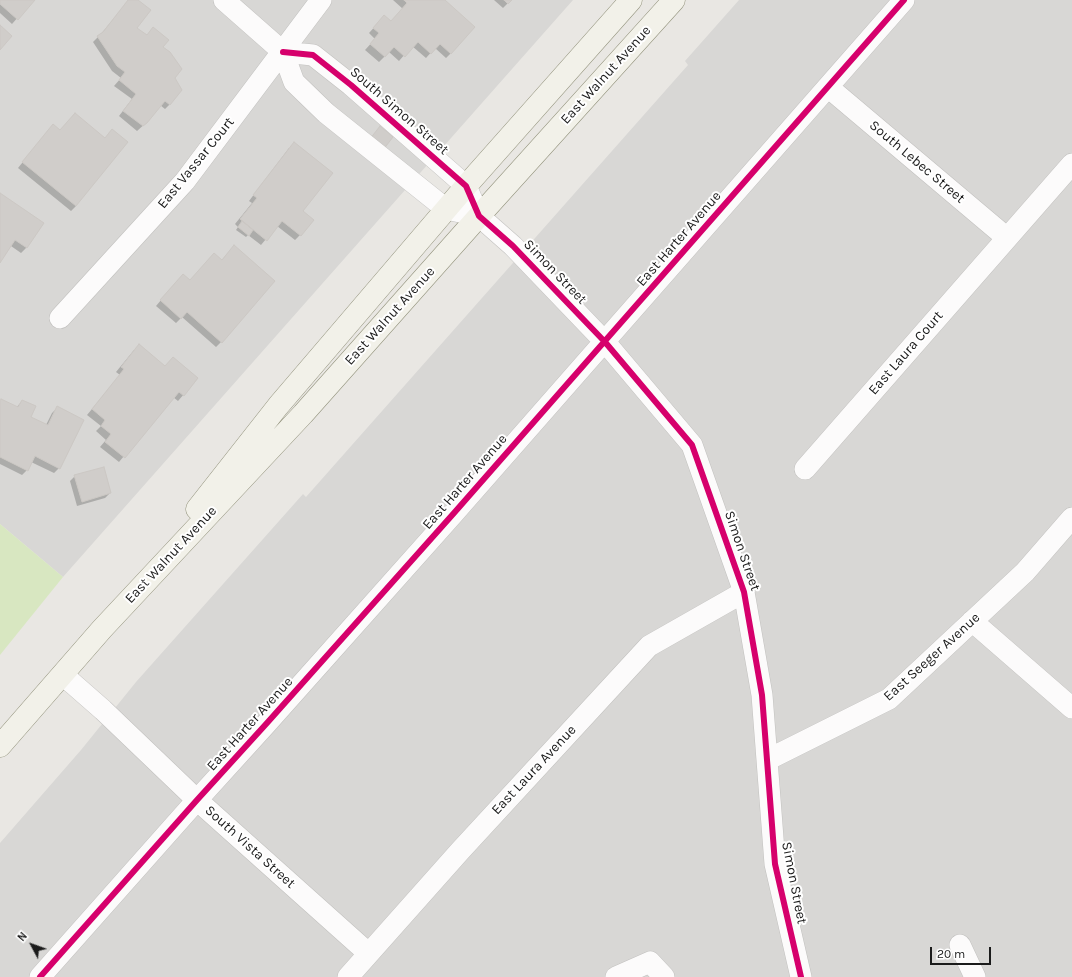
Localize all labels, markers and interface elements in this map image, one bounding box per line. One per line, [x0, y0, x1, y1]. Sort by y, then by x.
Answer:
street label: East Walnut Avenue [557, 22, 655, 128]
street label: South Simon Street [346, 64, 452, 158]
street label: East Vassar Court [154, 114, 238, 212]
street label: South Lebec Street [866, 117, 968, 207]
street label: East Harter Avenue [633, 188, 725, 290]
street label: Simon Street [520, 236, 590, 308]
street label: East Walnut Avenue [341, 263, 439, 369]
street label: East Laura Court [865, 308, 947, 398]
street label: East Harter Avenue [419, 431, 511, 533]
street label: East Walnut Avenue [122, 503, 220, 607]
street label: Simon Street [720, 509, 764, 593]
street label: East Seeger Avenue [880, 609, 984, 705]
street label: East Harter Avenue [203, 674, 297, 774]
street label: East Laura Avenue [488, 722, 580, 818]
street label: South Vista Street [201, 802, 299, 892]
street label: Simon Street [778, 840, 810, 926]
north arrow [12, 925, 52, 965]
text: N [15, 930, 30, 944]
scale bar [932, 939, 993, 965]
text: 20 m [937, 947, 965, 961]

